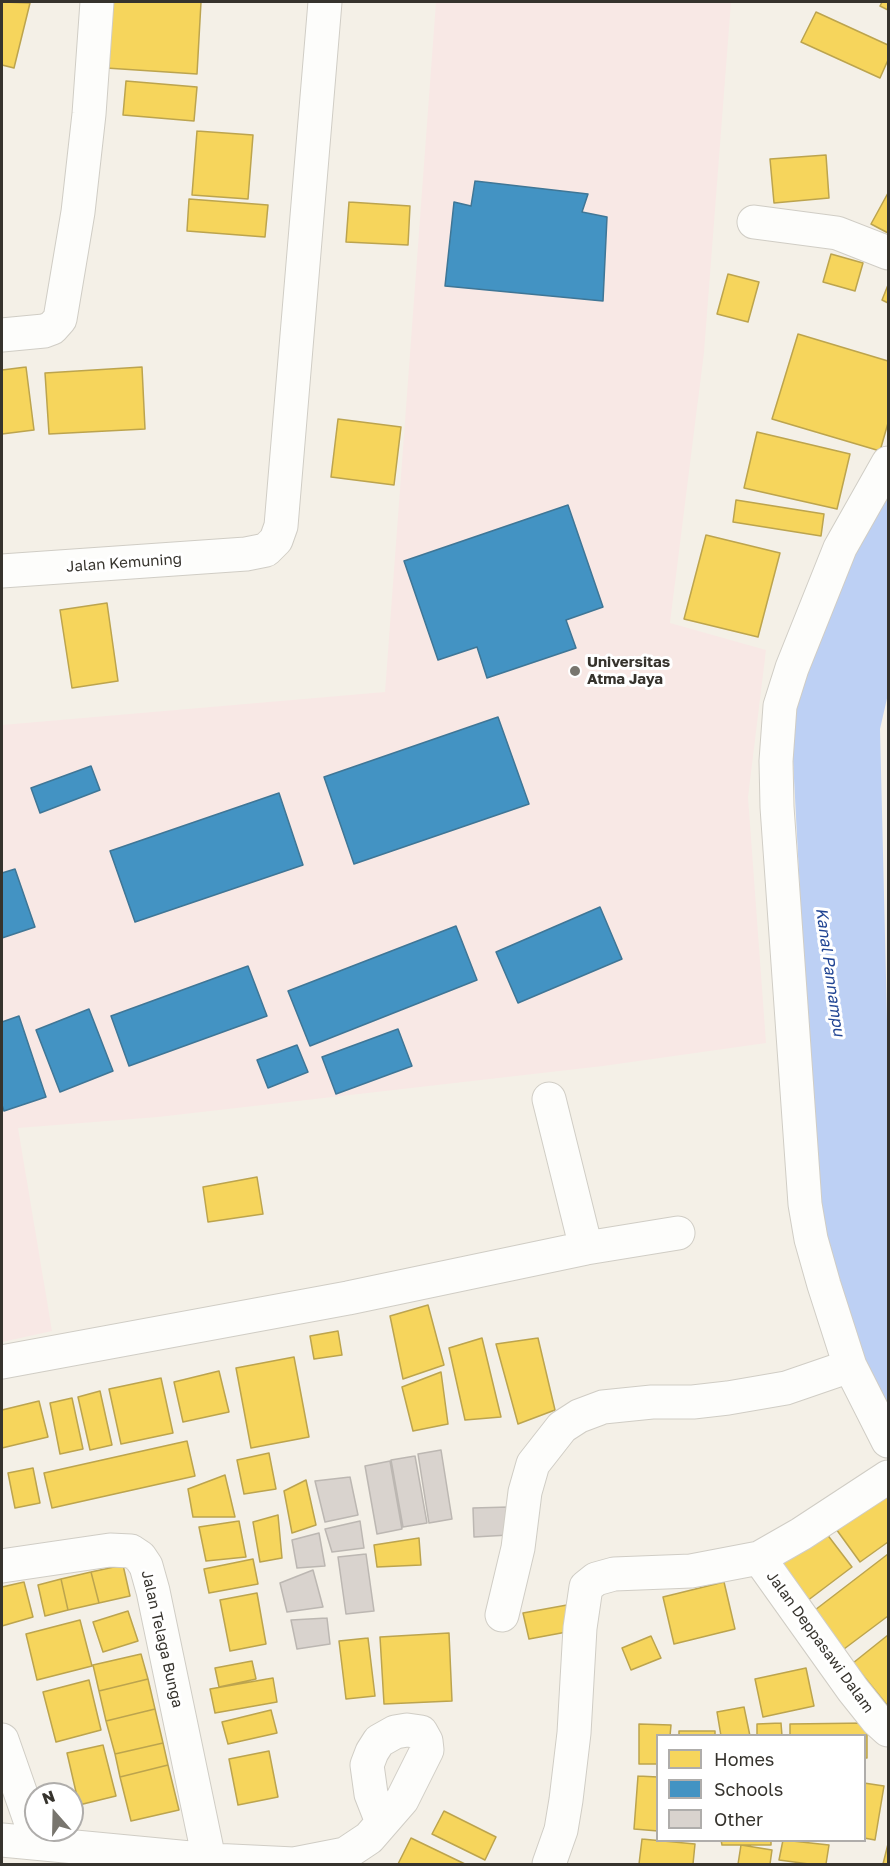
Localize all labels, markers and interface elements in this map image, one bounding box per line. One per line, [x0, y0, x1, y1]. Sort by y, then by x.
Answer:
street label: Jalan Kemuning [66, 550, 182, 576]
place label: Universitas Atma Jaya [587, 653, 670, 688]
marker: Universitas Atma Jaya [568, 664, 582, 678]
water label: Kanal Pannampu [811, 906, 849, 1038]
street label: Jalan Deppasawi Dalam [762, 1568, 878, 1716]
street label: Jalan Telaga Bunga [137, 1569, 187, 1709]
legend [656, 1734, 866, 1842]
text: Homes [714, 1748, 774, 1770]
text: Schools [714, 1778, 783, 1800]
north arrow [24, 1782, 84, 1842]
text: N [39, 1785, 58, 1808]
text: Other [714, 1808, 763, 1830]

